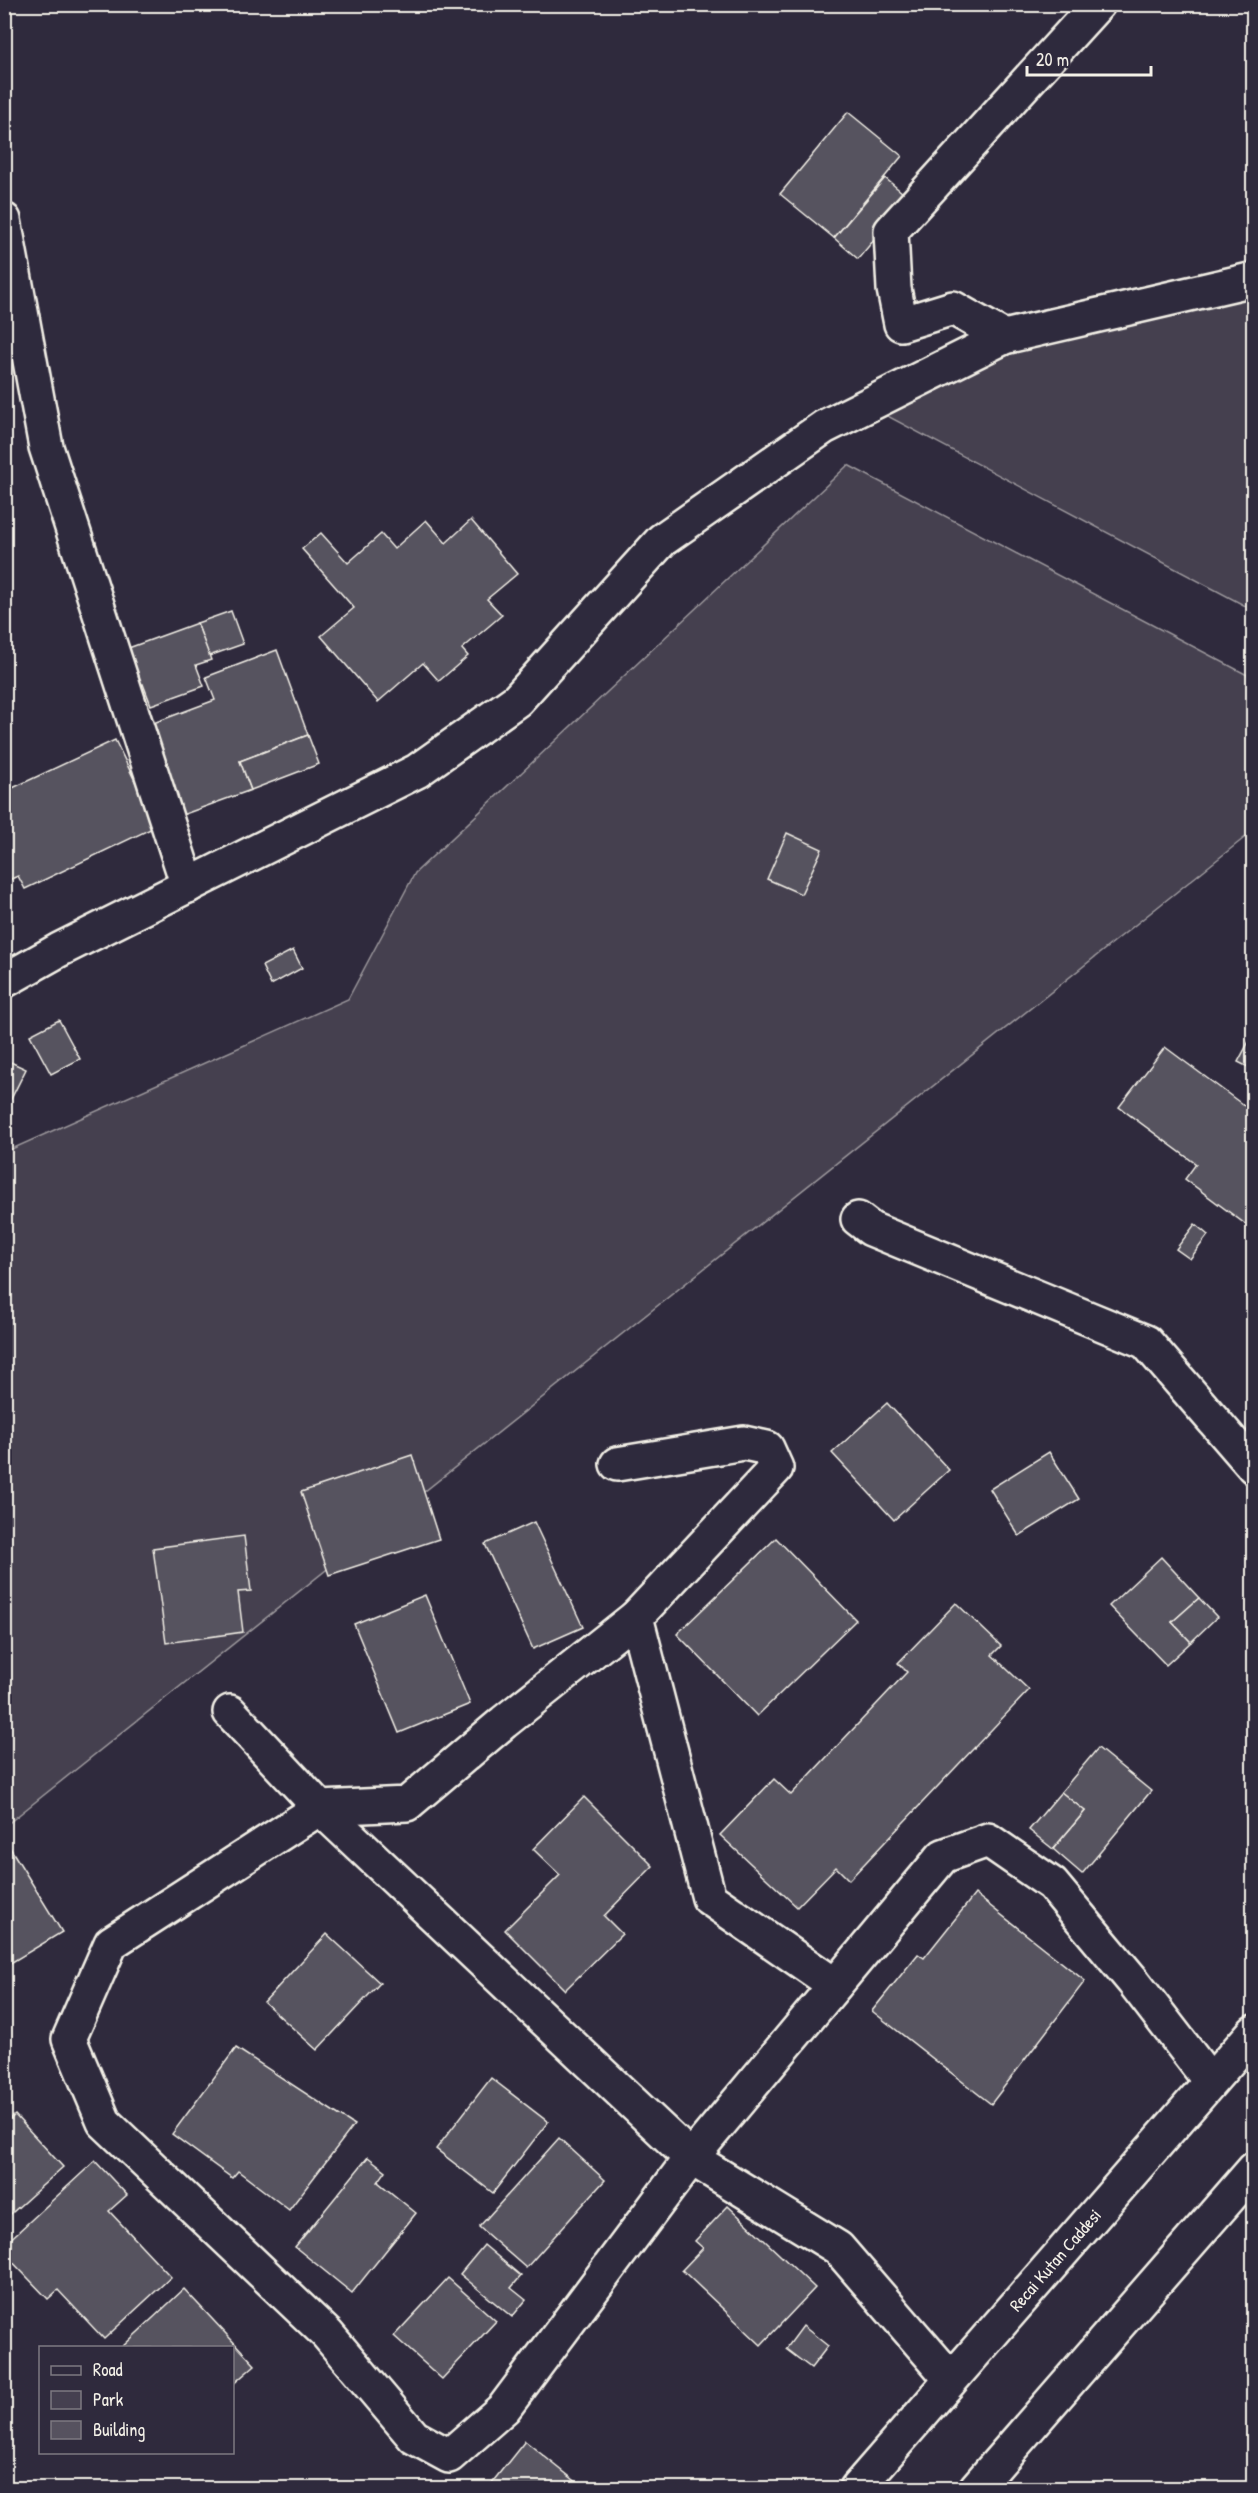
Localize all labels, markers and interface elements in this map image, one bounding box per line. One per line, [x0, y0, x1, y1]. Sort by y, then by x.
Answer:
scale bar [1027, 39, 1152, 77]
text: 20 m [1036, 47, 1069, 72]
street label: Recai Kutan Caddesi [1003, 2203, 1107, 2317]
legend [39, 2346, 234, 2454]
text: Road [93, 2357, 123, 2382]
text: Park [93, 2387, 124, 2412]
text: Building [93, 2417, 145, 2442]

